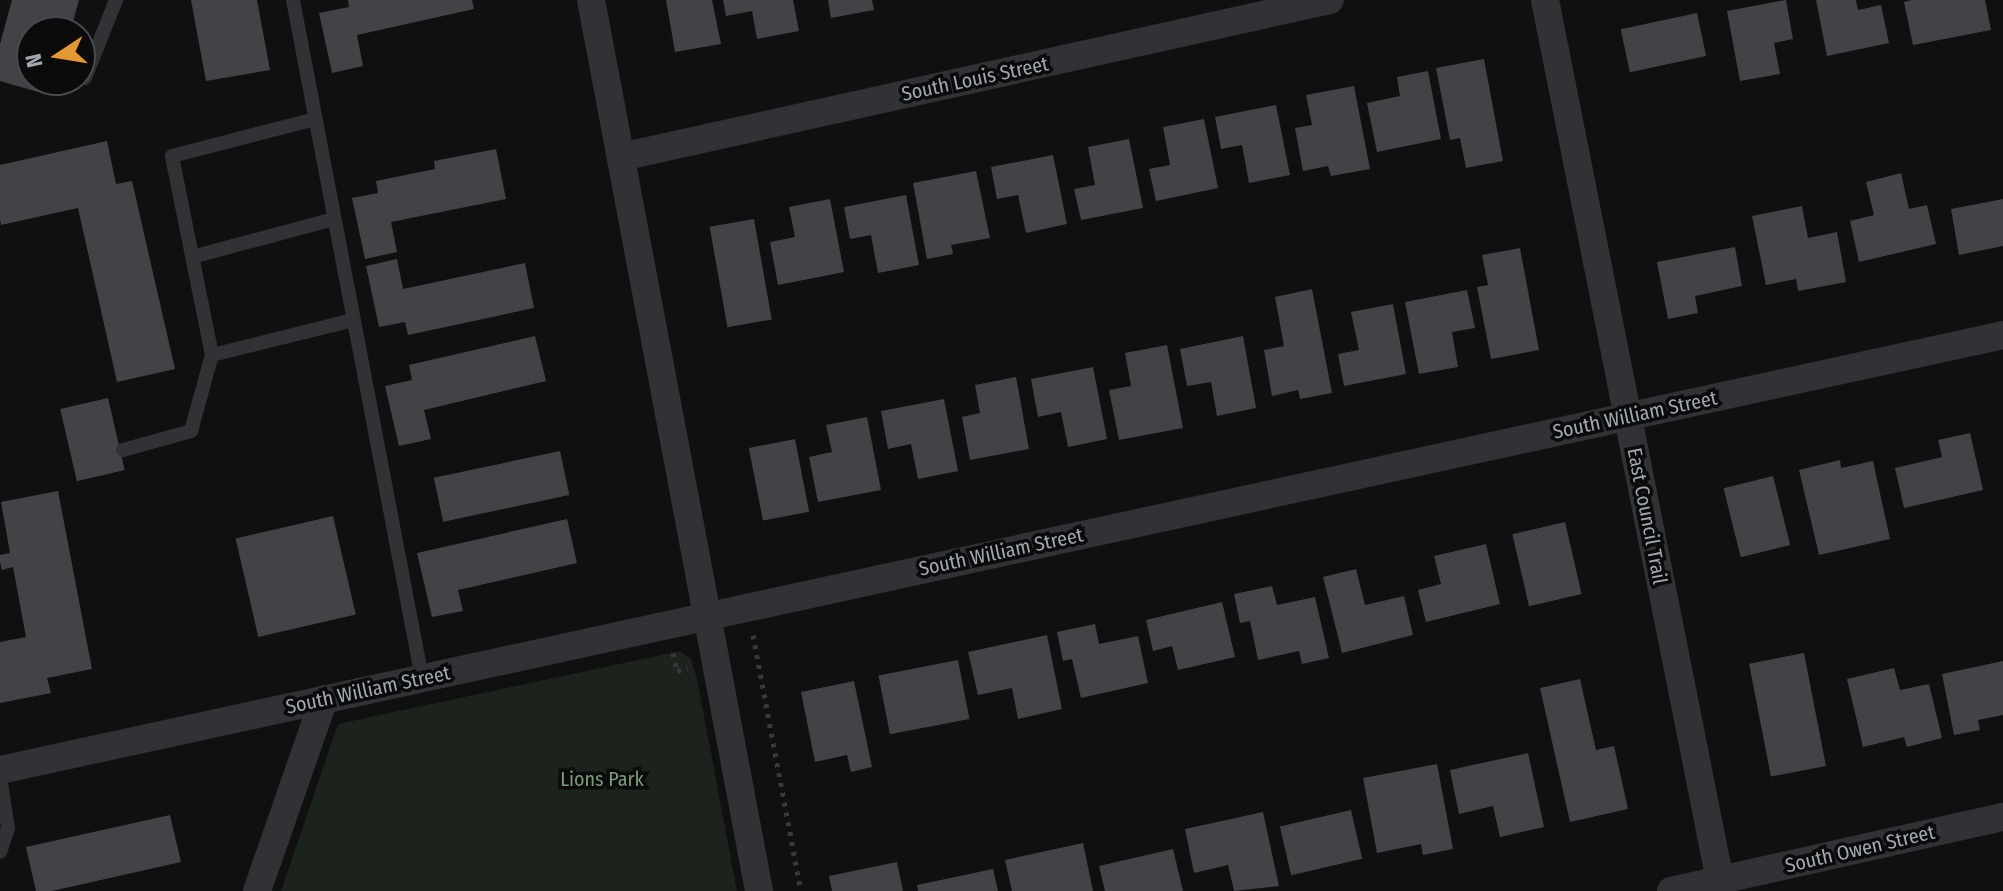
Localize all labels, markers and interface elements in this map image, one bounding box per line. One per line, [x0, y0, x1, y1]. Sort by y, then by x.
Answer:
north arrow [16, 16, 96, 96]
text: N [19, 51, 49, 70]
street label: South Louis Street [899, 52, 1051, 106]
street label: South William Street [1551, 386, 1719, 444]
street label: East Council Trail [1622, 446, 1672, 586]
street label: South William Street [917, 523, 1085, 581]
street label: South William Street [284, 661, 452, 719]
park label: Lions Park [560, 767, 644, 791]
street label: South Owen Street [1783, 820, 1937, 878]

